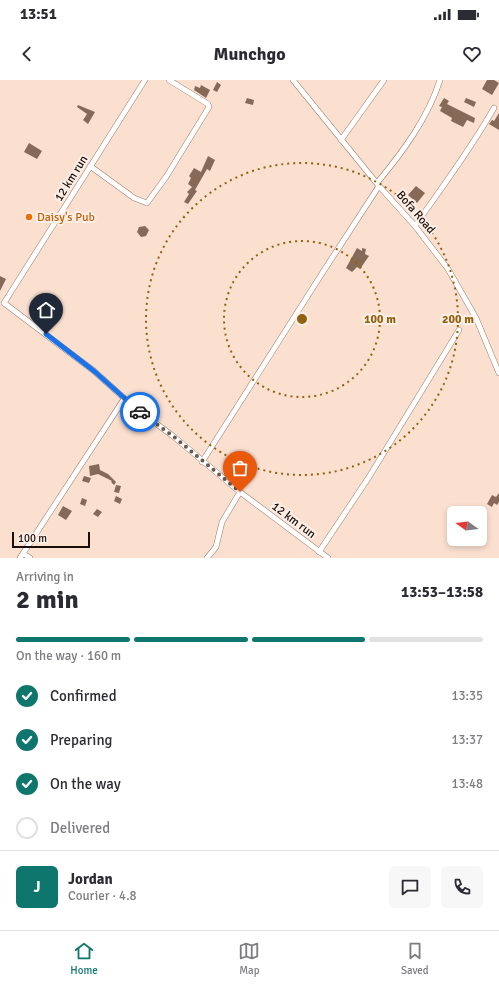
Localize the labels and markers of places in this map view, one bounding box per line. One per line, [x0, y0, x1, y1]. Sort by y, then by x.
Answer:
place label: Daisy's Pub [37, 210, 95, 225]
marker: Daisy's Pub [24, 212, 34, 222]
pin [29, 293, 63, 334]
centre of rings [295, 312, 309, 326]
pin [223, 451, 257, 492]

